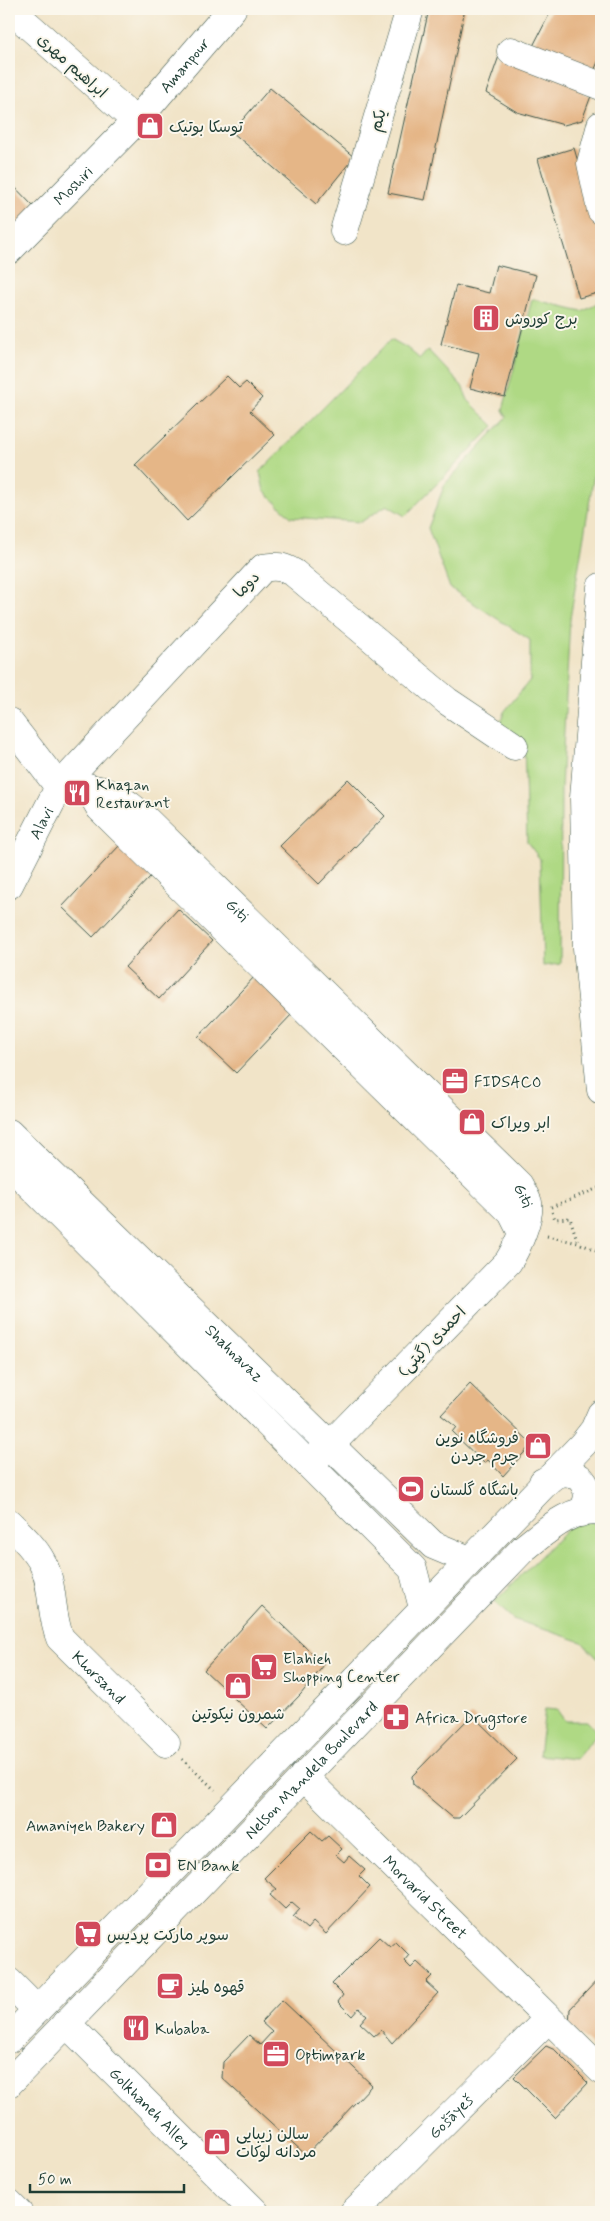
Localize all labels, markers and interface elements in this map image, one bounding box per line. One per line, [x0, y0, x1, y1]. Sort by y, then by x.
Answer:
street label: ابراهیم مهری [32, 29, 111, 104]
street label: Amanpour [156, 33, 215, 98]
street label: یکم [365, 107, 393, 135]
shop icon: توسکا بوتیک [135, 111, 165, 141]
place label: توسکا بوتیک [169, 117, 243, 138]
street label: Moshiri [50, 162, 98, 211]
building icon: برج کوروش [471, 303, 501, 333]
place label: برج کوروش [505, 309, 578, 330]
street label: دوما [229, 567, 265, 603]
place label: Khaqan Restaurant [96, 775, 171, 814]
restaurant icon: Khaqan Restaurant [62, 778, 92, 808]
street label: Alavi [25, 803, 59, 843]
street label: Giti [221, 895, 253, 927]
office icon: FIDSACO [440, 1066, 470, 1096]
place label: FIDSACO [474, 1072, 542, 1093]
shop icon: ابر ویراک [457, 1107, 487, 1137]
place label: ابر ویراک [491, 1113, 550, 1134]
street label: Giti [508, 1180, 538, 1211]
street label: احمدی (گیتی) [393, 1302, 471, 1382]
street label: Shahnavaz [200, 1320, 268, 1387]
place label: فروشگاه نوین چرم جردن [435, 1428, 519, 1468]
shop icon: فروشگاه نوین چرم جردن [523, 1431, 553, 1461]
sports icon: باشگاه گلستان [396, 1474, 426, 1504]
place label: باشگاه گلستان [430, 1480, 519, 1501]
street label: Khorsand [67, 1647, 130, 1709]
place label: Elahieh Shopping Center [283, 1649, 400, 1688]
supermarket icon: Elahieh Shopping Center [249, 1652, 279, 1682]
shop icon: شمرون نیکوتین [223, 1671, 253, 1701]
street label: Nelson Mandela Boulevard [240, 1697, 383, 1844]
pharmacy icon: Africa Drugstore [381, 1702, 411, 1732]
place label: شمرون نیکوتین [191, 1704, 285, 1725]
place label: Africa Drugstore [415, 1708, 527, 1730]
shop icon: Amaniyeh Bakery [149, 1810, 179, 1840]
place label: Amaniyeh Bakery [26, 1816, 145, 1837]
bank icon: EN Bank [143, 1850, 173, 1880]
street label: Morvarid Street [377, 1851, 472, 1945]
place label: EN Bank [177, 1856, 239, 1877]
supermarket icon: سوپر مارکت پردیس [73, 1919, 103, 1949]
place label: سوپر مارکت پردیس [107, 1925, 229, 1946]
cafe icon: قهوه لمیز [155, 1971, 185, 2001]
place label: قهوه لمیز [187, 1977, 245, 1998]
restaurant icon: Kubaba [121, 2013, 151, 2043]
place label: Kubaba [155, 2019, 210, 2040]
office icon: Optimpark [261, 2039, 291, 2069]
place label: Optimpark [295, 2045, 365, 2066]
street label: Golkhaneh Alley [104, 2063, 194, 2153]
street label: Gošāyeš [424, 2090, 479, 2144]
place label: سالن زیبایی مردانه لوکات [236, 2124, 316, 2163]
shop icon: سالن زیبایی مردانه لوکات [202, 2127, 232, 2157]
scale bar [30, 2161, 184, 2193]
text: 50 m [38, 2170, 72, 2190]

